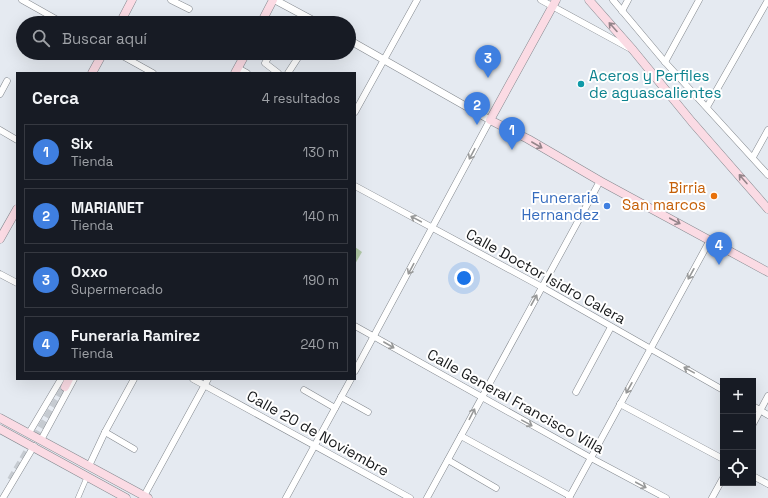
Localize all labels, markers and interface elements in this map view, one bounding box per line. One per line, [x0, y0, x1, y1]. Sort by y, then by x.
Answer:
search box [16, 16, 356, 60]
one-way arrow [608, 22, 618, 32]
icon: search [30, 27, 52, 49]
text: Buscar aquí [62, 29, 147, 48]
pin: 3 [475, 45, 501, 78]
place label: Aceros y Perfiles de aguascalientes [589, 66, 721, 102]
marker: Aceros y Perfiles de aguascalientes [576, 79, 586, 89]
text: Cerca [32, 87, 79, 109]
text: 4 resultados [262, 90, 340, 107]
pin: 2 [464, 92, 490, 125]
pin: 1 [499, 117, 525, 150]
text: Six [71, 134, 93, 153]
one-way arrow [531, 141, 543, 149]
text: 1 [43, 144, 49, 161]
text: 130 m [303, 144, 339, 161]
one-way arrow [468, 148, 475, 160]
text: Tienda [71, 153, 113, 170]
one-way arrow [738, 174, 747, 185]
place label: Birria San marcos [622, 178, 706, 214]
place label: Funeraria Hernandez [522, 188, 599, 224]
marker: Birria San marcos [709, 191, 719, 201]
text: MARIANET [71, 198, 144, 217]
marker: Funeraria Hernandez [602, 201, 612, 211]
text: 2 [42, 208, 50, 225]
text: 140 m [303, 208, 339, 225]
one-way arrow [410, 215, 422, 222]
text: Tienda [71, 217, 113, 234]
one-way arrow [669, 218, 681, 226]
street label: Calle Doctor Isidro Calera [463, 224, 630, 328]
pin: 4 [706, 232, 732, 265]
text: Oxxo [71, 262, 108, 281]
one-way arrow [406, 263, 414, 275]
your location [454, 268, 474, 288]
one-way arrow [687, 268, 695, 280]
text: 3 [42, 272, 50, 289]
text: 190 m [303, 272, 339, 289]
text: Supermercado [71, 281, 163, 298]
one-way arrow [531, 295, 539, 307]
text: Funeraria Ramirez [71, 326, 200, 345]
text: 4 [42, 336, 50, 353]
text: 240 m [301, 336, 339, 353]
one-way arrow [383, 341, 395, 349]
street label: Calle General Francisco Villa [424, 344, 608, 458]
text: Tienda [71, 345, 113, 362]
one-way arrow [683, 366, 695, 374]
map controls [720, 378, 756, 486]
button: + [720, 378, 756, 414]
one-way arrow [624, 382, 632, 394]
street label: Calle 20 de Noviembre [244, 386, 393, 480]
one-way arrow [469, 409, 476, 421]
button: − [720, 414, 756, 450]
one-way arrow [521, 419, 533, 427]
button: locate [720, 450, 756, 486]
one-way arrow [635, 482, 647, 489]

